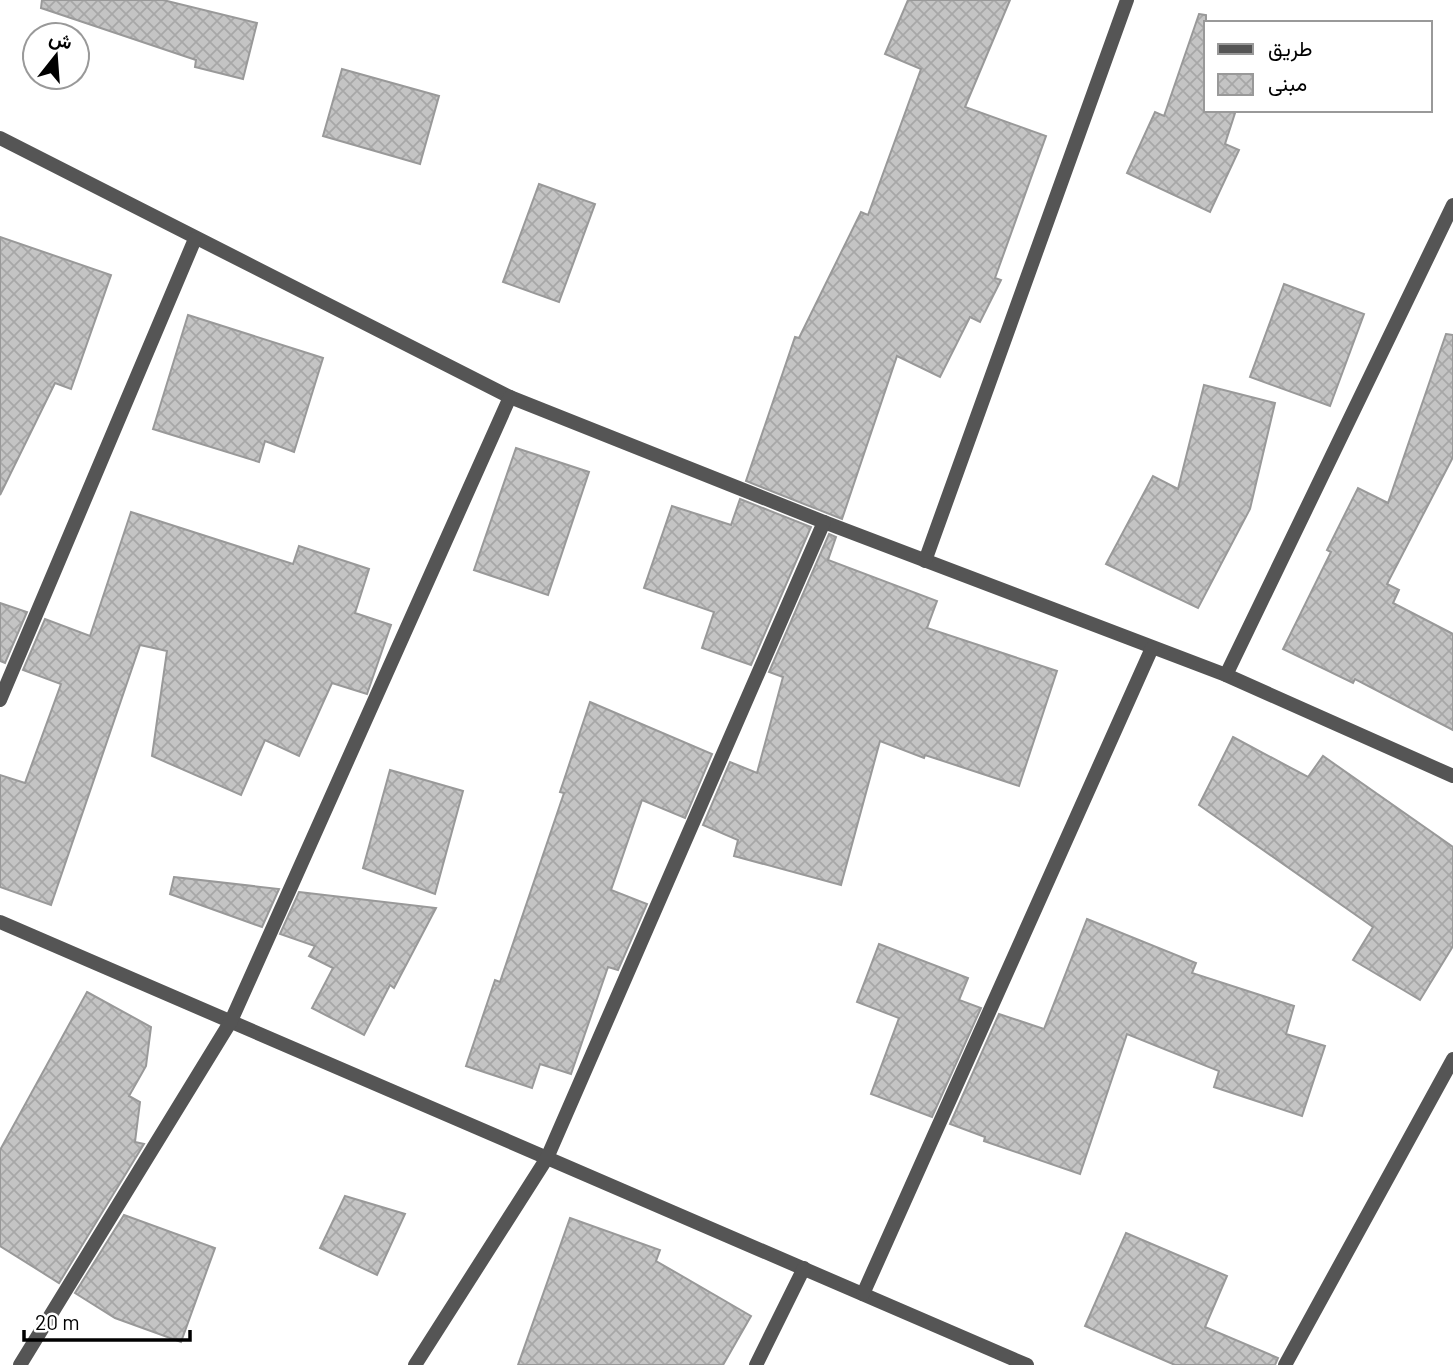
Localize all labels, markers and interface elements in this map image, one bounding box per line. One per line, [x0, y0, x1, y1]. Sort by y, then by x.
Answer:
north arrow [21, 21, 91, 91]
legend [1204, 21, 1432, 112]
text: ش [47, 25, 76, 55]
text: طريق [1268, 35, 1313, 62]
text: مبنى [1268, 70, 1307, 96]
scale bar [24, 1298, 191, 1342]
text: 20 m [35, 1309, 80, 1334]

